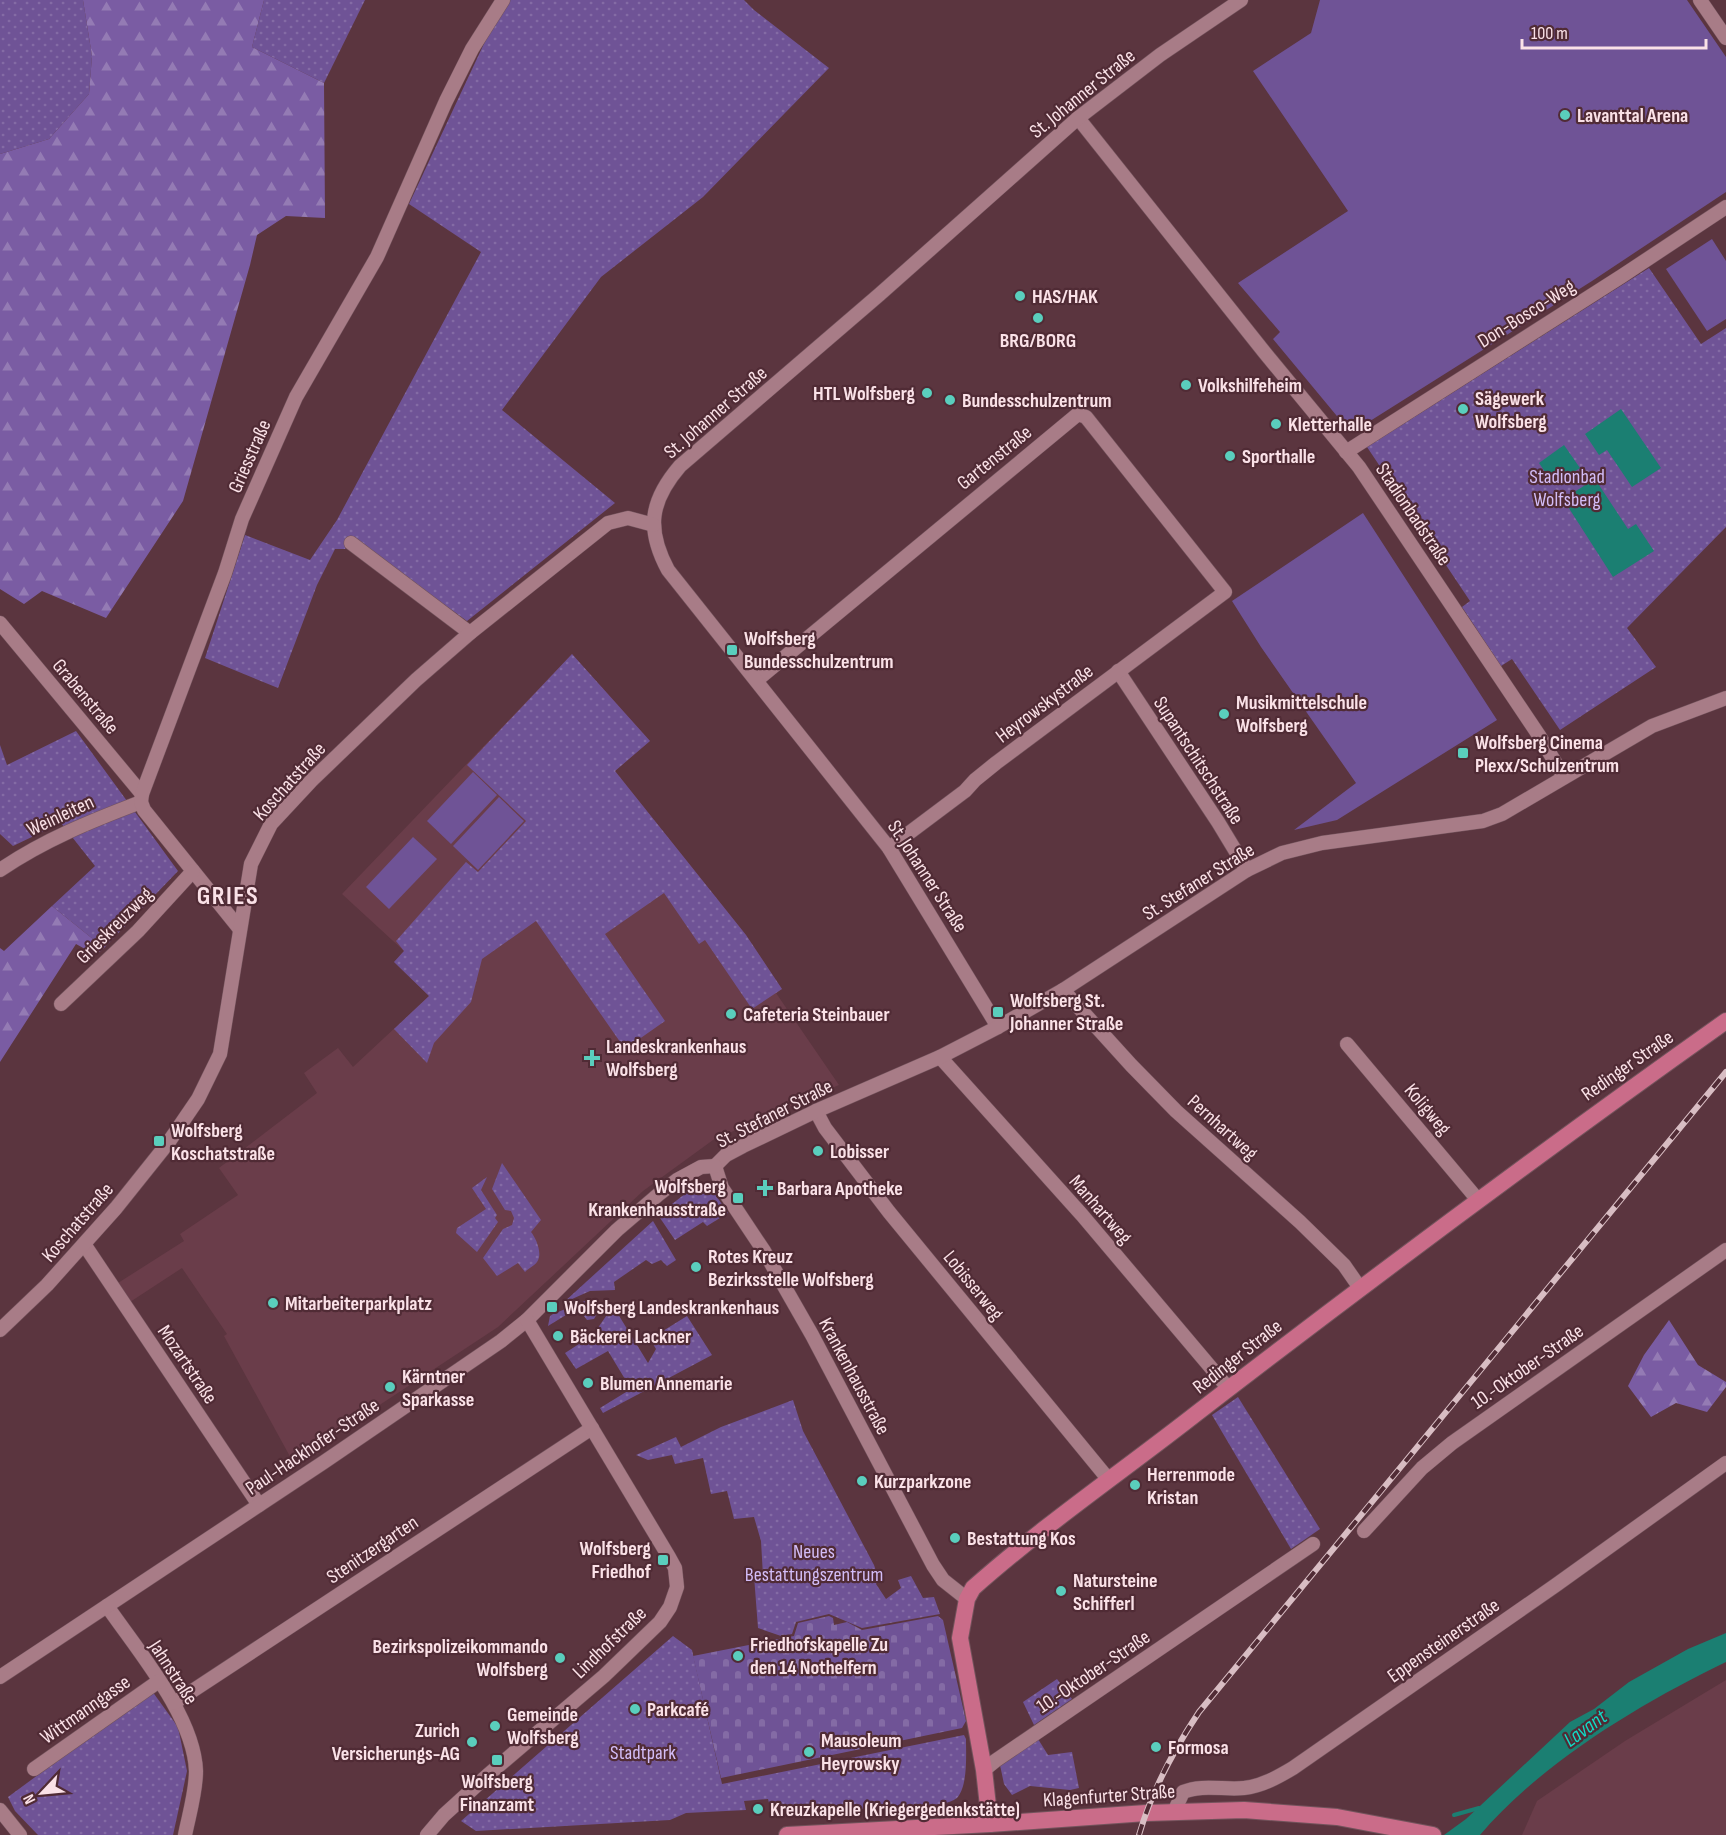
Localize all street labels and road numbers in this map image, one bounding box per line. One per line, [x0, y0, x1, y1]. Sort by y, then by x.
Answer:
street label: St. Johanner Straße [1025, 44, 1140, 144]
street label: Don-Bosco-Weg [1473, 274, 1580, 353]
street label: St. Johanner Straße [659, 361, 772, 464]
street label: Griesstraße [223, 416, 277, 497]
street label: Gartenstraße [953, 420, 1037, 495]
street label: Stadionbadstraße [1370, 459, 1456, 570]
street label: Grabenstraße [47, 654, 124, 739]
street label: Heyrowskystraße [991, 659, 1098, 748]
street label: Supantschitschstraße [1148, 692, 1248, 829]
street label: Koschatstraße [248, 738, 331, 826]
street label: Weinleiten [23, 790, 98, 842]
street label: St. Johanner Straße [882, 816, 972, 937]
street label: St. Stefaner Straße [1138, 838, 1259, 926]
street label: Grieskreuzweg [71, 882, 158, 969]
street label: Redinger Straße [1577, 1025, 1678, 1106]
street label: St. Stefaner Straße [712, 1074, 837, 1154]
street label: Koligweg [1399, 1079, 1456, 1140]
street label: Pernhartweg [1182, 1090, 1262, 1166]
street label: Manhartweg [1064, 1170, 1137, 1249]
street label: Koschatstraße [37, 1178, 119, 1267]
street label: Lobisserweg [938, 1246, 1009, 1325]
street label: Krankenhausstraße [813, 1314, 895, 1439]
street label: Redinger Straße [1188, 1314, 1287, 1399]
street label: 10.-Oktober-Straße [1467, 1319, 1588, 1414]
street label: Mozartstraße [152, 1321, 222, 1408]
street label: Paul-Hackhofer-Straße [241, 1393, 384, 1500]
street label: Stenitzergarten [322, 1510, 423, 1589]
street label: Eppensteinerstraße [1383, 1593, 1504, 1688]
street label: Lindhofstraße [568, 1602, 652, 1684]
street label: 10.-Oktober-Straße [1032, 1625, 1155, 1719]
street label: Jahnstraße [143, 1635, 203, 1709]
street label: Wittmanngasse [36, 1670, 135, 1750]
street label: Klagenfurter Straße [1042, 1779, 1176, 1813]

